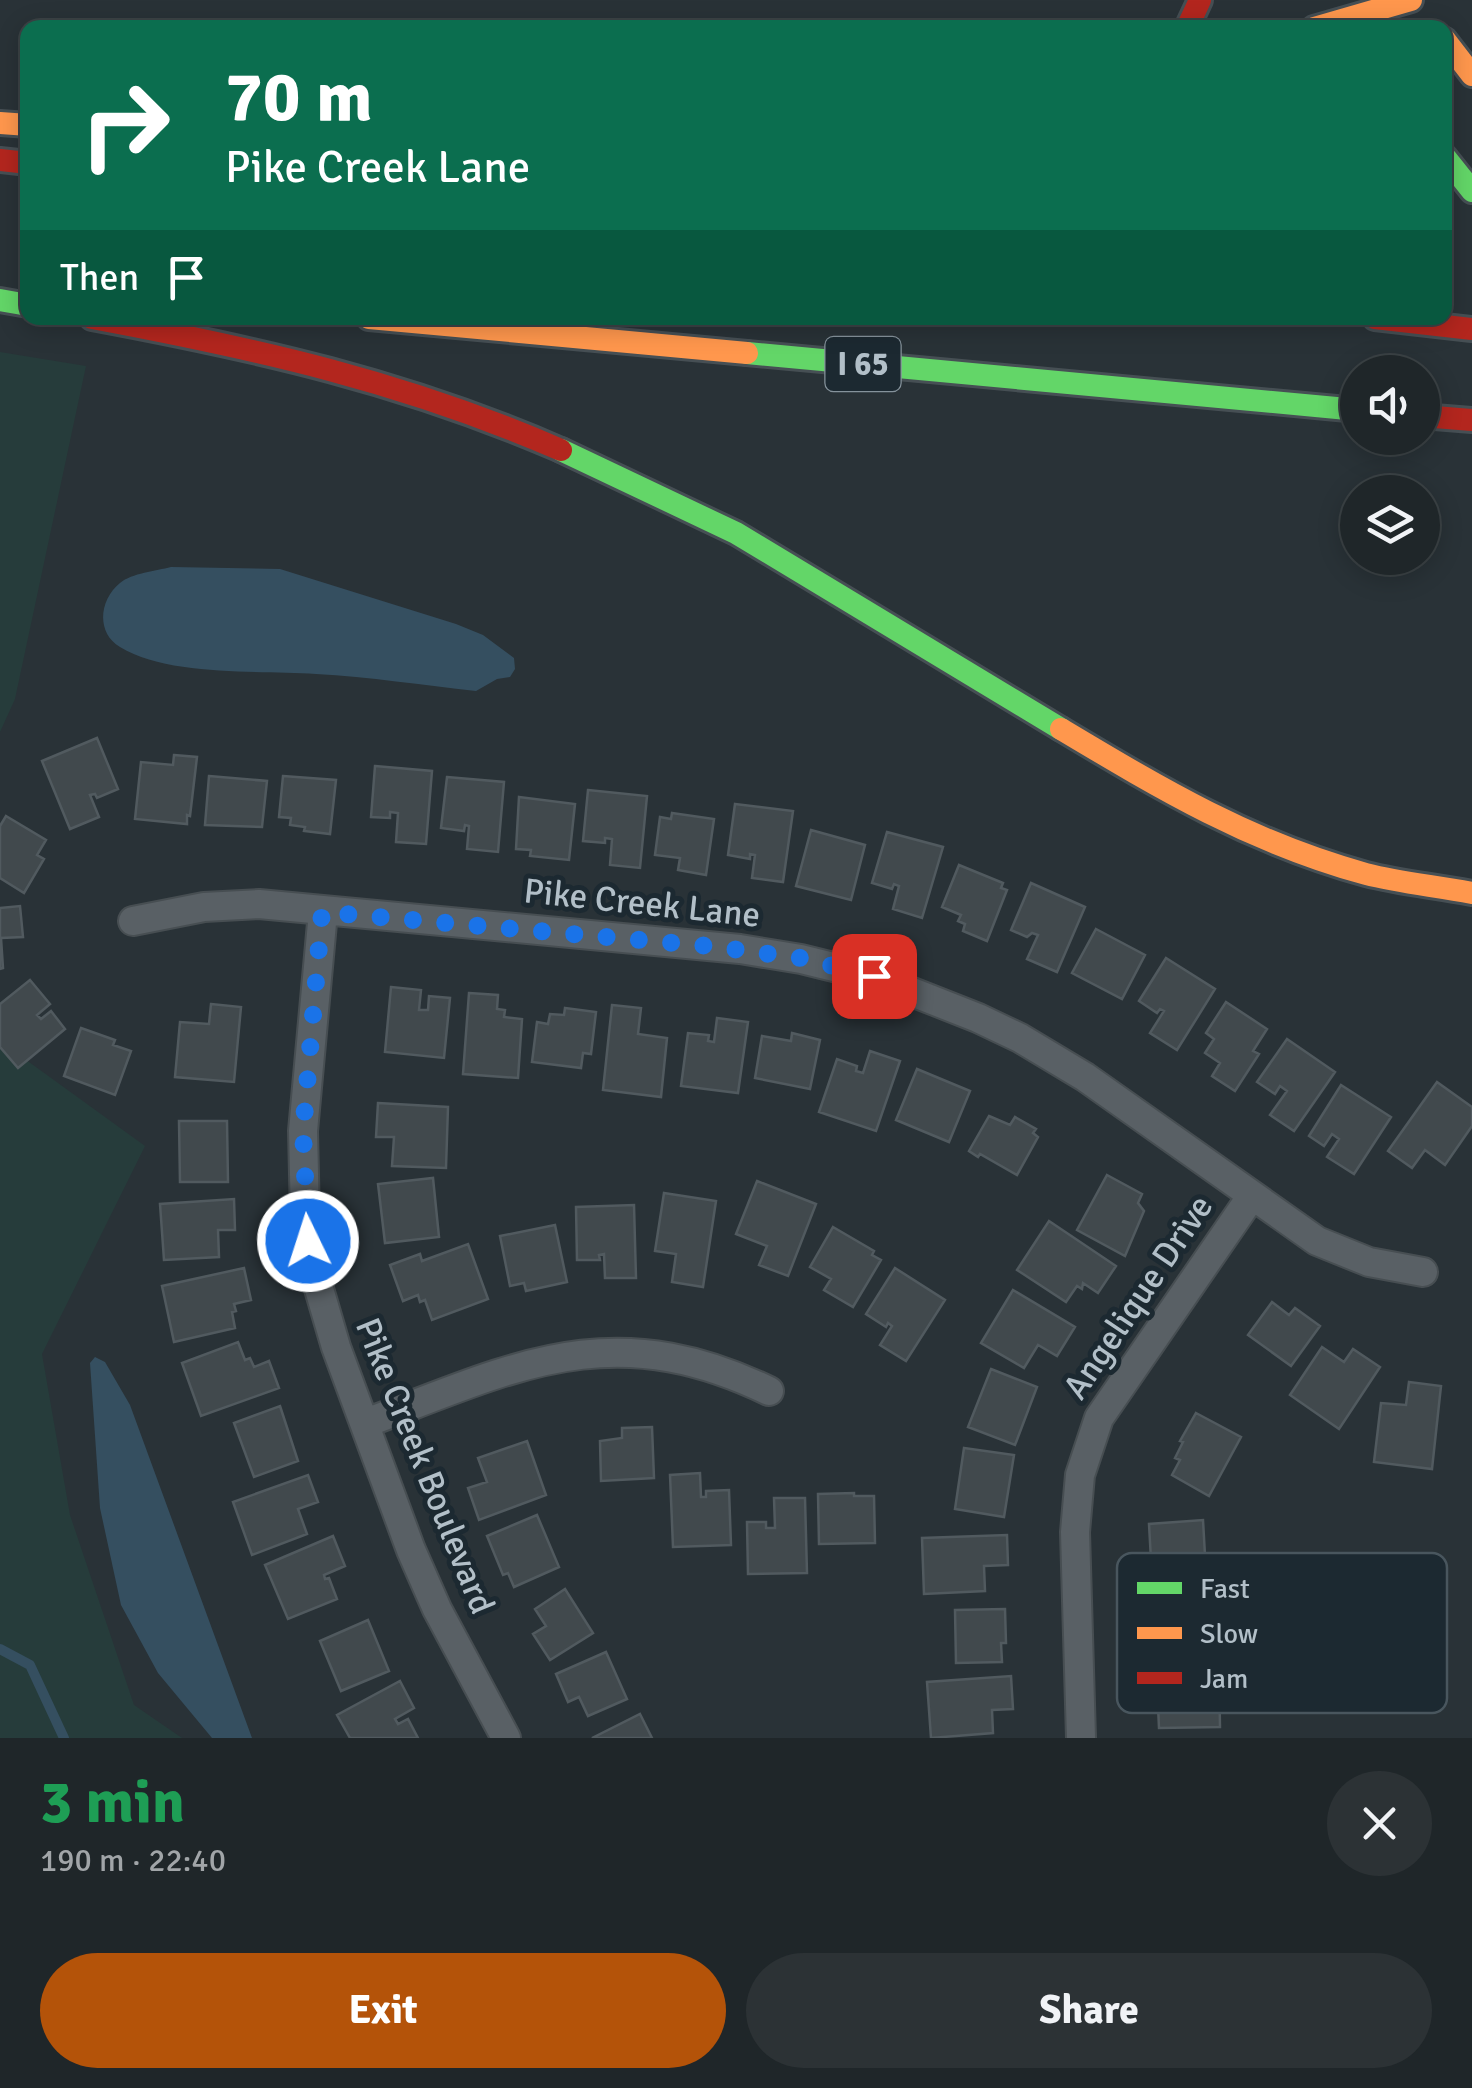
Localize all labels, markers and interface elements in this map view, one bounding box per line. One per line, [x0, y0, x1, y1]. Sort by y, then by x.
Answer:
text: 70 m [225, 54, 373, 140]
icon: right [60, 60, 190, 190]
text: Pike Creek Lane [225, 140, 530, 195]
icon: arrive [159, 250, 214, 305]
text: Then [60, 254, 139, 301]
road number: I 65 [826, 337, 900, 391]
map controls [1340, 355, 1440, 575]
button: sound [1340, 355, 1440, 455]
button: layers [1340, 475, 1440, 575]
street label: Pike Creek Lane [522, 869, 762, 937]
pin [832, 934, 917, 1019]
icon: arrive [847, 949, 902, 1004]
street label: Angelique Drive [1054, 1187, 1222, 1407]
position arrow [256, 1189, 360, 1293]
street label: Pike Creek Boulevard [346, 1312, 504, 1620]
legend [1117, 1553, 1447, 1713]
text: Fast [1200, 1572, 1250, 1606]
text: Slow [1200, 1617, 1258, 1651]
text: Jam [1200, 1662, 1248, 1696]
text: 3 min [40, 1766, 185, 1840]
button: close [1327, 1771, 1432, 1876]
text: 190 m · 22:40 [40, 1841, 226, 1880]
button: Exit [40, 1953, 726, 2068]
button: Share [746, 1953, 1432, 2068]

